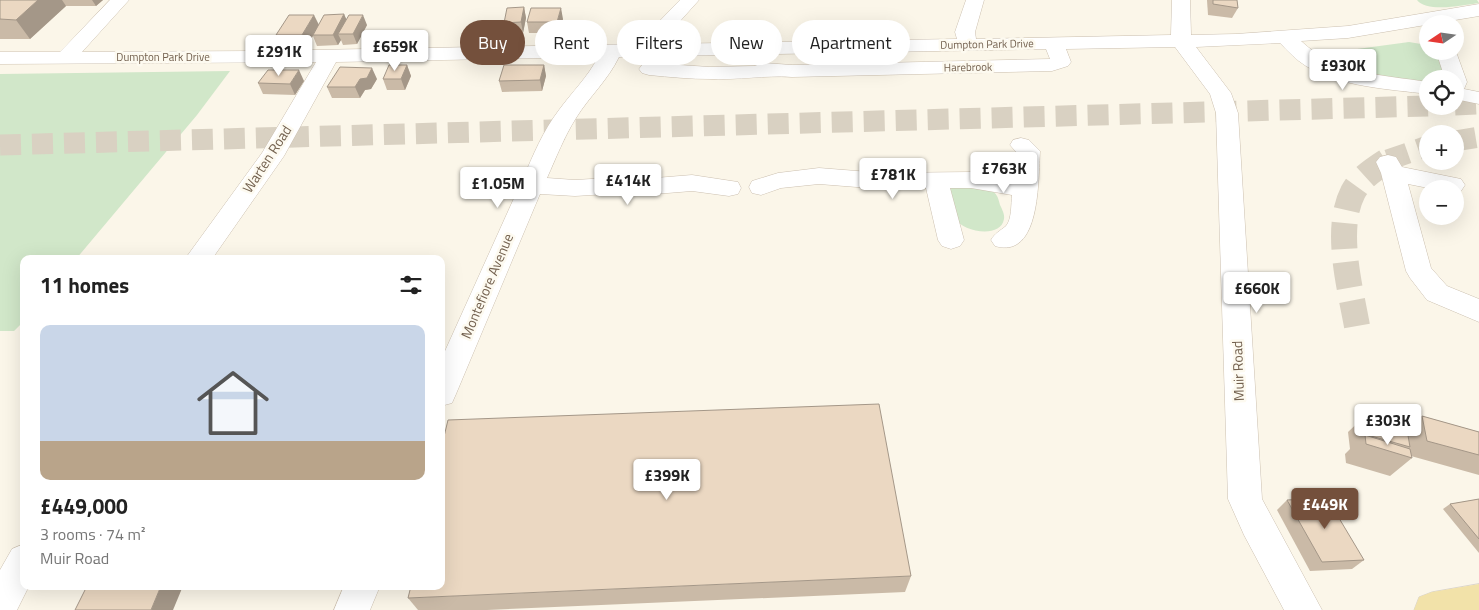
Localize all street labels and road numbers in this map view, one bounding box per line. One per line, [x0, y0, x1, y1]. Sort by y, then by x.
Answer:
street label: Dumpton Park Drive [940, 35, 1034, 53]
street label: Dumpton Park Drive [116, 49, 210, 65]
street label: Harebrook [944, 59, 993, 75]
street label: Warten Road [237, 121, 296, 197]
street label: Montefiore Avenue [455, 230, 518, 342]
street label: Muir Road [1226, 340, 1249, 402]

